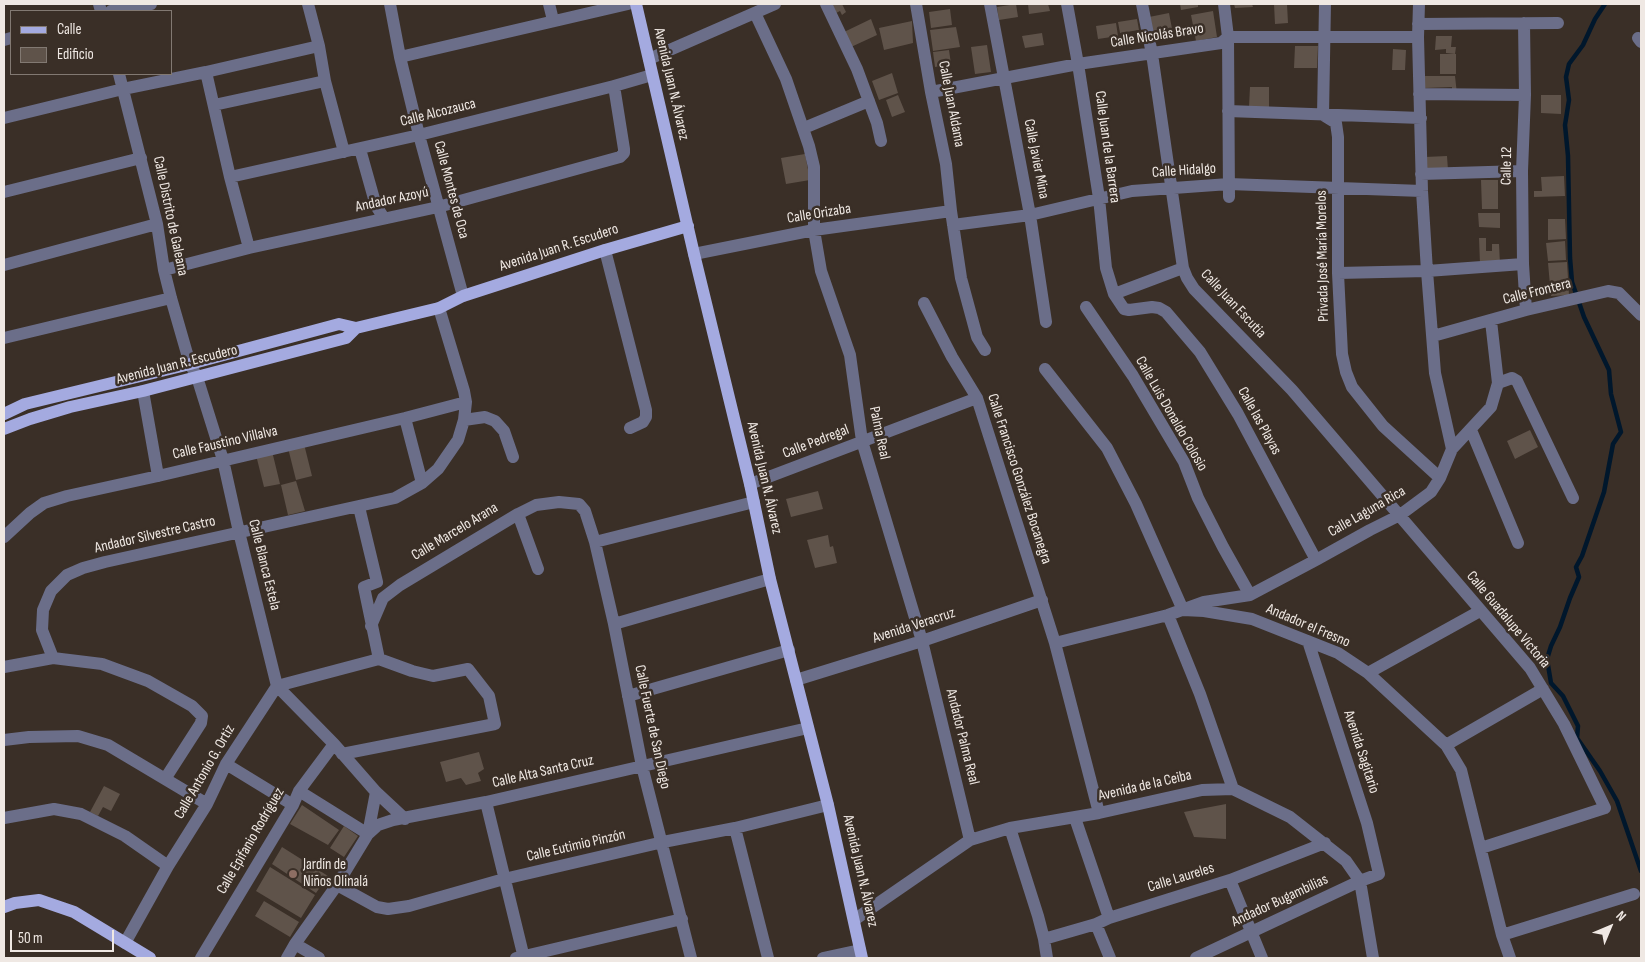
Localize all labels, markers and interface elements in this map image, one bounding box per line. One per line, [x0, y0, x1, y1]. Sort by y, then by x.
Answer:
legend [10, 10, 172, 75]
text: Calle [57, 20, 81, 39]
street label: Calle Nicolás Bravo [1109, 20, 1205, 52]
street label: Avenida Juan N. Álvarez [649, 26, 693, 142]
text: Edificio [57, 45, 94, 64]
street label: Calle Juan Aldama [934, 59, 968, 149]
street label: Calle Juan de la Barrera [1090, 90, 1124, 204]
street label: Calle Alcozauca [398, 95, 478, 131]
street label: Calle Javier Mina [1019, 118, 1053, 200]
street label: Calle Montes de Oca [429, 139, 473, 241]
street label: Calle 12 [1498, 147, 1516, 185]
street label: Calle Distrito de Galeana [149, 155, 191, 277]
street label: Calle Hidalgo [1151, 160, 1217, 182]
street label: Andador Azoyú [354, 183, 430, 217]
street label: Privada José María Morelos [1313, 190, 1333, 322]
street label: Calle Orizaba [786, 200, 852, 228]
street label: Avenida Juan R. Escudero [497, 220, 621, 276]
street label: Calle Juan Escutia [1197, 266, 1269, 342]
street label: Calle Frontera [1501, 275, 1573, 309]
street label: Avenida Juan R. Escudero [115, 341, 239, 389]
street label: Calle Luis Donaldo Colosio [1131, 353, 1211, 475]
street label: Calle las Playas [1233, 384, 1285, 458]
street label: Calle Francisco González Bocanegra [983, 392, 1055, 566]
street label: Palma Real [865, 405, 893, 461]
street label: Avenida Juan N. Álvarez [742, 420, 786, 536]
street label: Calle Pedregal [780, 421, 852, 463]
street label: Calle Faustino Villalva [171, 422, 279, 464]
street label: Calle Laguna Rica [1325, 483, 1409, 541]
street label: Calle Marcelo Arana [409, 499, 501, 565]
street label: Andador Silvestre Castro [93, 512, 217, 558]
street label: Calle Blanca Estela [244, 518, 284, 612]
street label: Calle Guadalupe Victoria [1462, 568, 1554, 672]
street label: Andador el Fresno [1263, 600, 1353, 652]
street label: Avenida Veracruz [871, 604, 957, 648]
street label: Calle Fuerte de San Diego [630, 663, 674, 791]
street label: Andador Palma Real [941, 687, 983, 787]
street label: Avenida Sagitario [1339, 708, 1383, 796]
street label: Calle Antonio G. Ortiz [171, 722, 239, 822]
street label: Calle Alta Santa Cruz [491, 752, 595, 792]
street label: Avenida de la Ceiba [1097, 767, 1193, 805]
street label: Calle Epifanio Rodríguez [213, 785, 289, 897]
street label: Avenida Juan N. Álvarez [838, 813, 882, 929]
street label: Calle Eutimio Pinzón [525, 826, 627, 866]
place label: Jardín de Niños Olinalá [303, 856, 368, 891]
street label: Calle Laureles [1146, 859, 1216, 897]
marker: Jardín de Niños Olinalá [287, 868, 299, 880]
street label: Andador Bugambilias [1229, 871, 1331, 931]
north arrow [1585, 902, 1635, 952]
text: N [1612, 907, 1630, 925]
scale bar [12, 920, 116, 952]
text: 50 m [18, 929, 43, 948]

